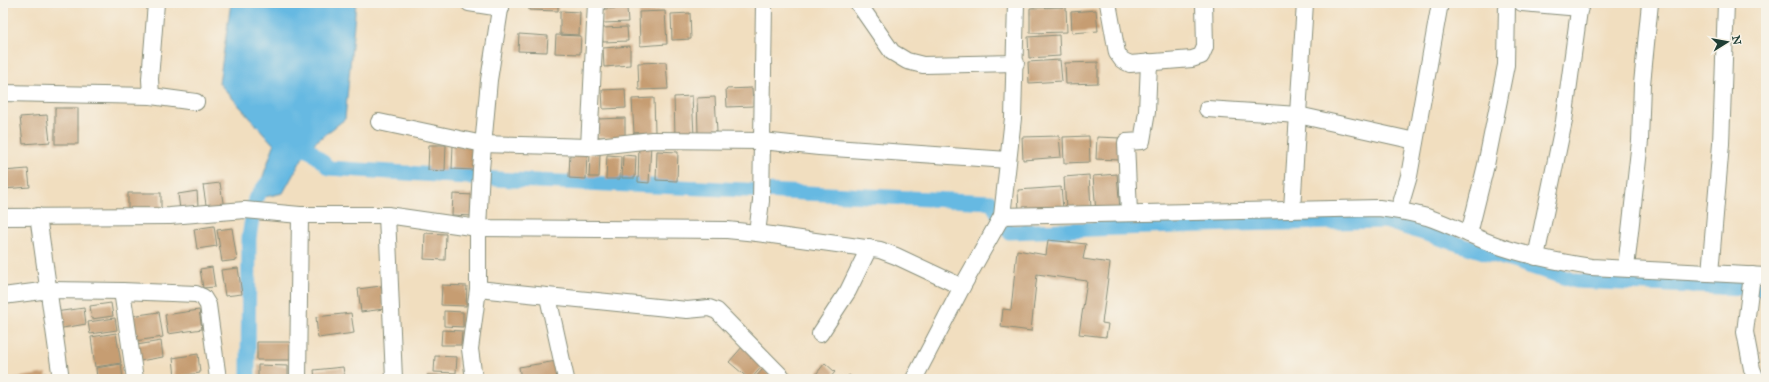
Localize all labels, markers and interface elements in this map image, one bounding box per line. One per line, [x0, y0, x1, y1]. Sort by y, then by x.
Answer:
north arrow [1707, 22, 1747, 62]
text: N [1729, 34, 1744, 47]

